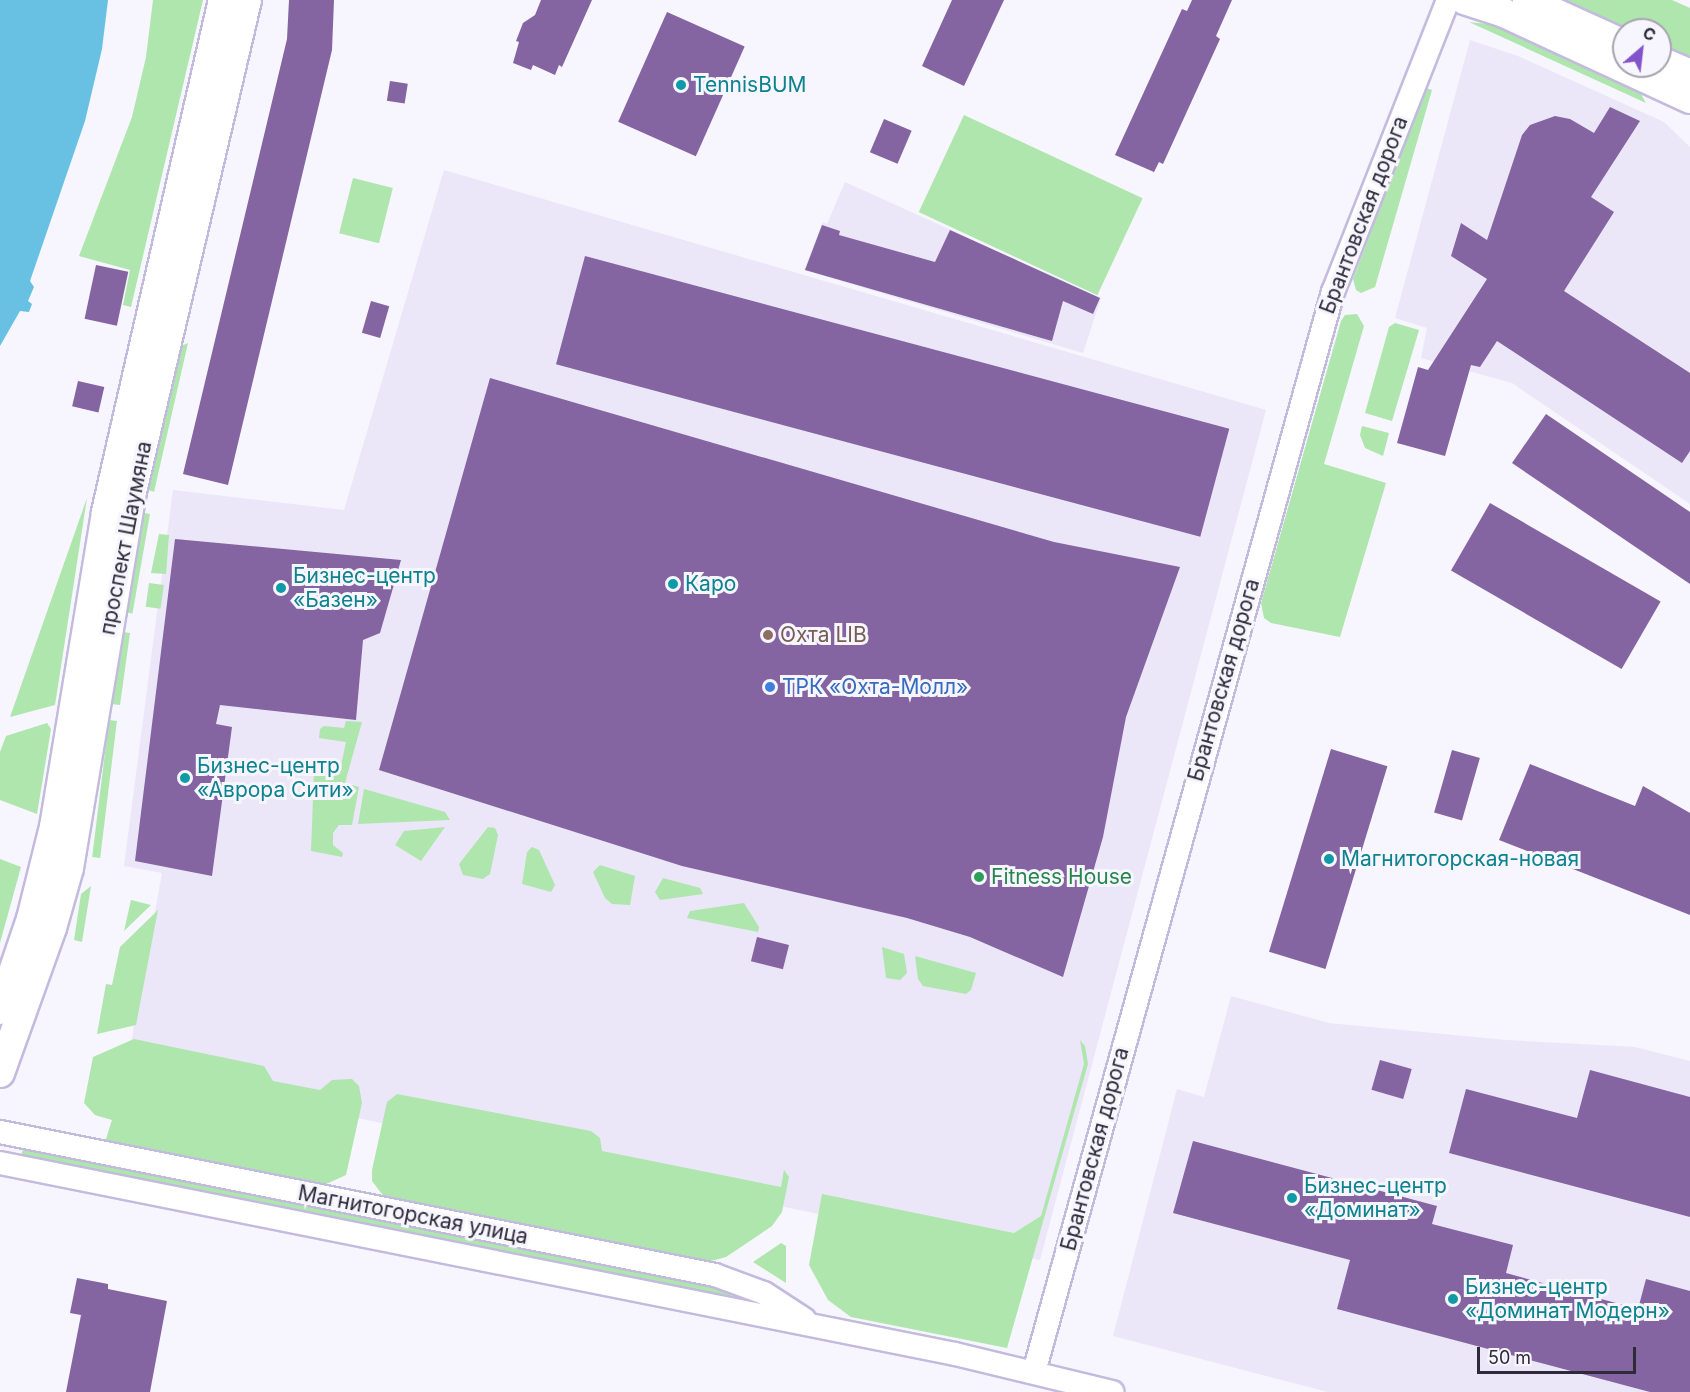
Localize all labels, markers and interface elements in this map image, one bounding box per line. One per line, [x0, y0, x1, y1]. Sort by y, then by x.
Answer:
north arrow [1612, 18, 1672, 78]
text: С [1640, 22, 1659, 45]
place label: TennisBUM [693, 72, 806, 98]
marker: TennisBUM [674, 78, 688, 92]
street label: Брантовская дорога [1315, 113, 1413, 317]
street label: проспект Шаумяна [95, 439, 157, 637]
place label: Бизнес-центр «Базен» [293, 563, 436, 613]
place label: Каро [685, 571, 736, 597]
street label: Брантовская дорога [1183, 576, 1265, 784]
marker: Каро [666, 577, 680, 591]
marker: Бизнес-центр «Базен» [274, 581, 288, 595]
place label: Охта LIB [780, 622, 867, 648]
marker: Охта LIB [761, 628, 775, 642]
place label: ТРК «Охта-Молл» [782, 674, 968, 700]
marker: ТРК «Охта-Молл» [763, 680, 777, 694]
place label: Бизнес-центр «Аврора Сити» [197, 753, 354, 803]
marker: Бизнес-центр «Аврора Сити» [178, 771, 192, 785]
place label: Магнитогорская-новая [1341, 846, 1579, 872]
marker: Магнитогорская-новая [1322, 852, 1336, 866]
place label: Fitness House [991, 864, 1132, 890]
marker: Fitness House [972, 870, 986, 884]
street label: Брантовская дорога [1056, 1044, 1134, 1254]
place label: Бизнес-центр «Доминат» [1304, 1173, 1447, 1223]
street label: Магнитогорская улица [296, 1180, 530, 1250]
marker: Бизнес-центр «Доминат» [1285, 1191, 1299, 1205]
place label: Бизнес-центр «Доминат Модерн» [1465, 1274, 1670, 1324]
marker: Бизнес-центр «Доминат Модерн» [1446, 1292, 1460, 1306]
scale bar [1480, 1335, 1639, 1373]
text: 50 m [1488, 1347, 1531, 1368]

